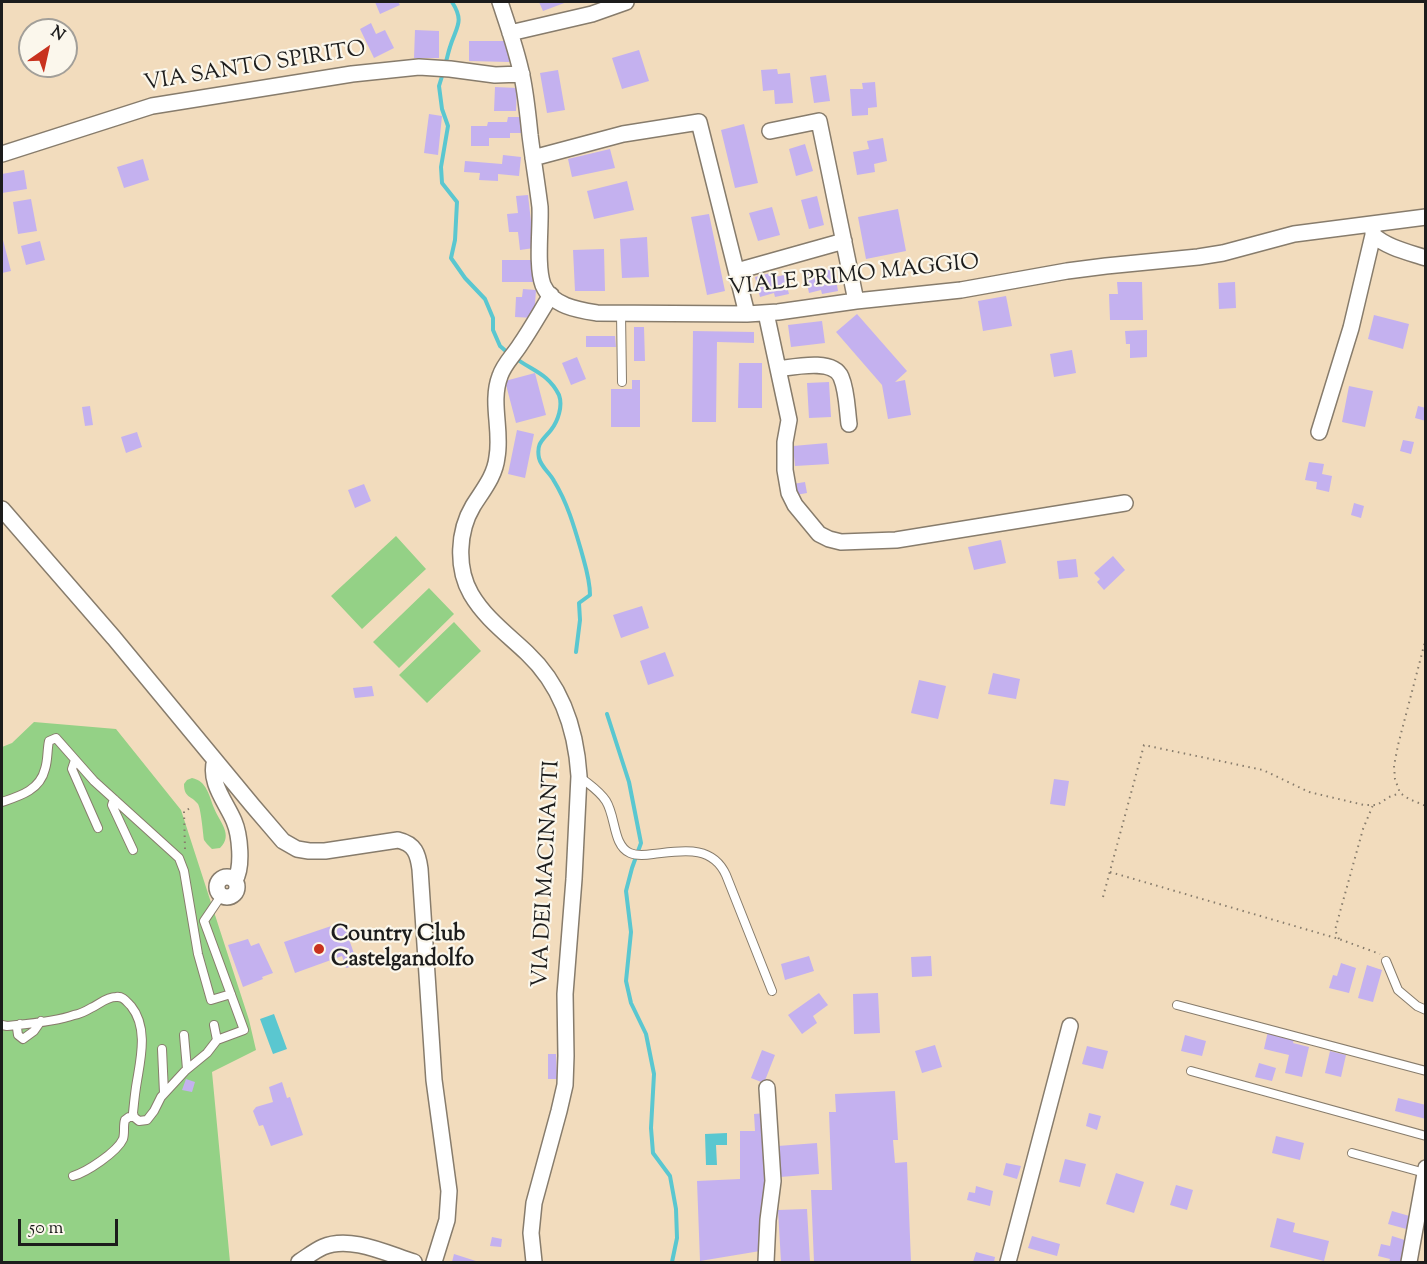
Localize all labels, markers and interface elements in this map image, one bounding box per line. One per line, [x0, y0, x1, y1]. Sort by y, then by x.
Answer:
north arrow [18, 18, 78, 78]
text: N [45, 21, 69, 47]
street label: VIA SANTO SPIRITO [142, 37, 368, 99]
street label: VIALE PRIMO MAGGIO [727, 251, 981, 303]
street label: VIA DEI MACINANTI [529, 760, 567, 988]
place label: Country Club Castelgandolfo [331, 923, 474, 974]
marker: Country Club Castelgandolfo [312, 942, 326, 956]
scale bar [21, 1207, 122, 1245]
text: 50 m [29, 1216, 63, 1242]

